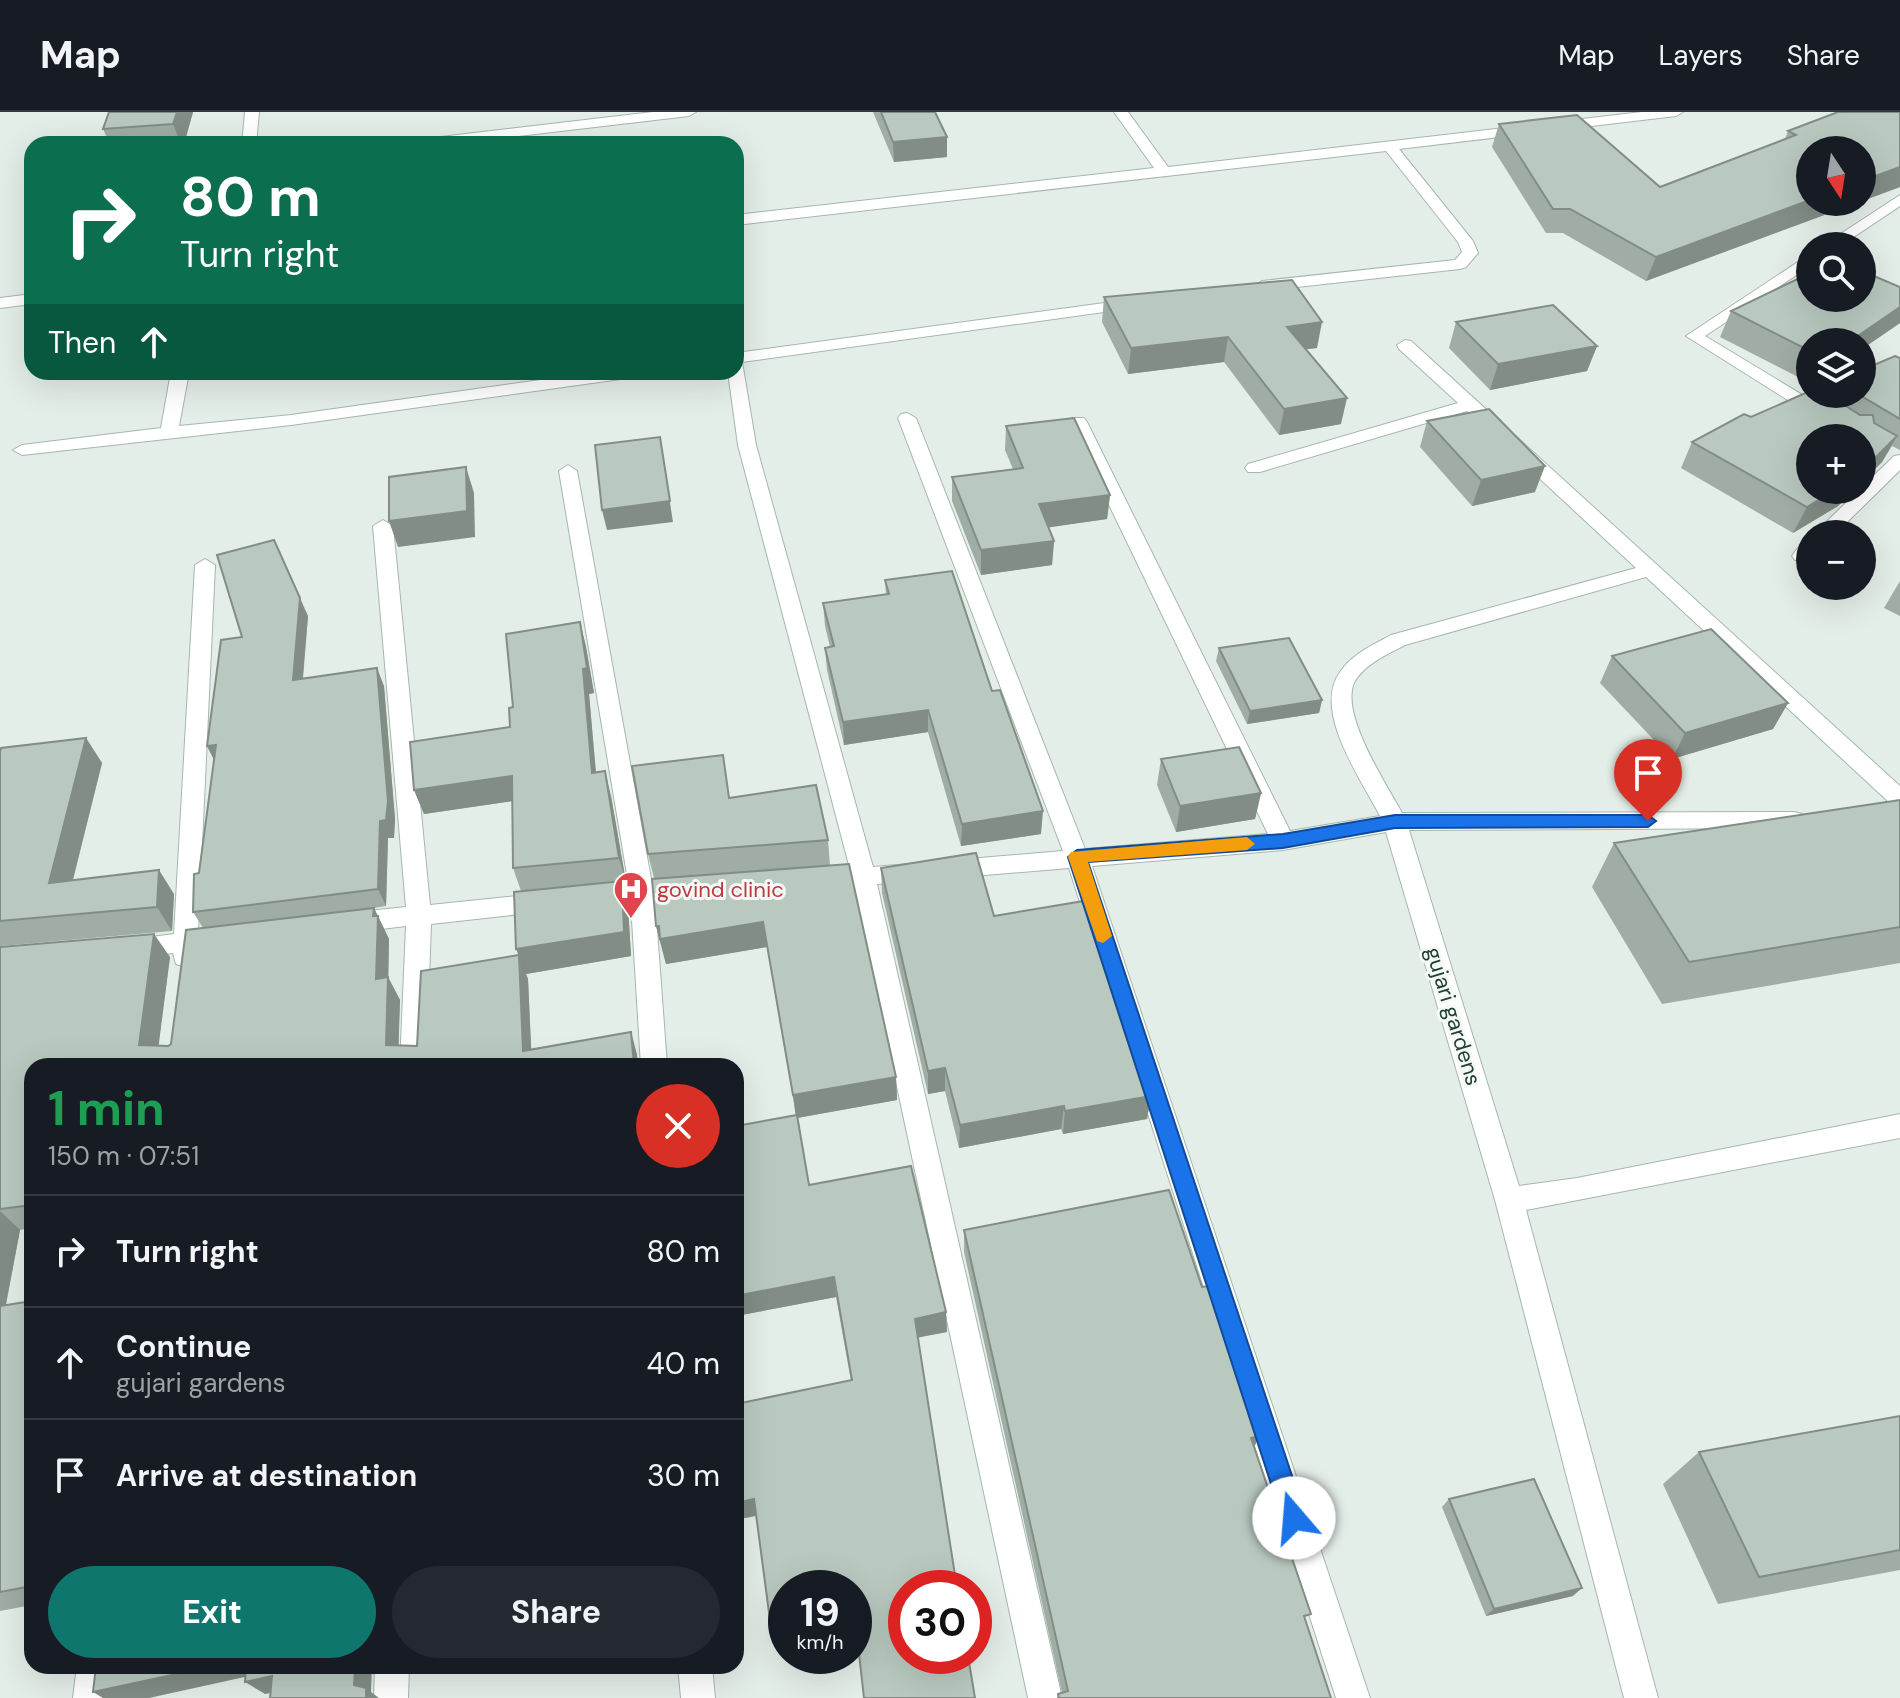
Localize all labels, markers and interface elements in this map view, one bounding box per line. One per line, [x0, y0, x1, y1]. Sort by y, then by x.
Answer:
text: Map [40, 30, 121, 80]
text: Map [1558, 37, 1615, 74]
text: Layers [1659, 37, 1743, 74]
text: Share [1787, 37, 1860, 74]
north arrow [1796, 136, 1876, 216]
map controls [1796, 136, 1876, 600]
text: 80 m [180, 160, 321, 233]
icon: right [48, 168, 152, 272]
text: Turn right [180, 231, 339, 278]
button: search [1796, 232, 1876, 312]
icon: ahead [132, 320, 176, 364]
text: Then [48, 323, 116, 362]
button: layers [1796, 328, 1876, 408]
button: + [1796, 424, 1876, 504]
button: − [1796, 520, 1876, 600]
pin [1614, 739, 1682, 821]
icon: arrive [1626, 751, 1670, 795]
hospital icon: govind clinic [612, 870, 650, 920]
place label: govind clinic [657, 875, 784, 904]
street label: gujari gardens [1419, 943, 1488, 1089]
text: 1 min [48, 1077, 165, 1140]
button: close [636, 1084, 720, 1168]
text: 150 m · 07:51 [48, 1139, 199, 1173]
icon: right [48, 1229, 92, 1273]
text: Turn right [116, 1232, 259, 1271]
text: 80 m [647, 1232, 720, 1271]
text: Continue [116, 1327, 251, 1366]
icon: ahead [48, 1341, 92, 1385]
text: 40 m [647, 1344, 720, 1383]
text: gujari gardens [116, 1366, 285, 1400]
icon: arrive [48, 1453, 92, 1497]
text: Arrive at destination [116, 1456, 417, 1495]
text: 30 m [647, 1456, 720, 1495]
position arrow [1252, 1476, 1336, 1560]
button: Exit [48, 1566, 376, 1658]
button: Share [392, 1566, 720, 1658]
speed limit sign: 30 [888, 1570, 992, 1674]
text: 19 [800, 1586, 840, 1638]
text: km/h [796, 1629, 844, 1655]

